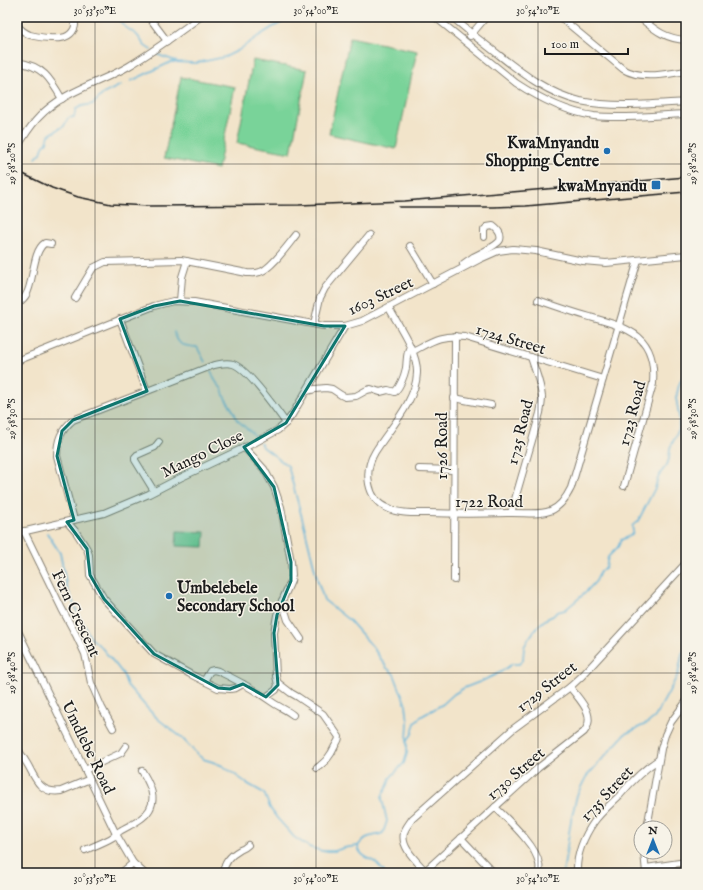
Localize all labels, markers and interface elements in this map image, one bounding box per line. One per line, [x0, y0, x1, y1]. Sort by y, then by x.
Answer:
text: 30°53'50"E [74, 5, 116, 18]
text: 30°54'00"E [294, 5, 338, 18]
text: 30°54'10"E [516, 5, 560, 18]
scale bar [545, 30, 628, 56]
text: 100 m [551, 37, 579, 52]
place label: KwaMnyandu Shopping Centre [485, 134, 600, 172]
text: 29°58'20"S [6, 143, 19, 185]
text: 29°58'20"S [687, 143, 700, 185]
marker: KwaMnyandu Shopping Centre [602, 146, 612, 156]
place label: kwaMnyandu [557, 177, 648, 197]
marker: kwaMnyandu [650, 179, 662, 191]
street label: 1603 Street [345, 273, 417, 321]
street label: 1724 Street [473, 320, 548, 360]
street label: 1723 Road [615, 378, 651, 448]
street label: 1725 Road [503, 397, 539, 467]
text: 29°58'30"S [6, 398, 19, 440]
text: 29°58'30"S [687, 398, 700, 440]
street label: 1726 Road [433, 412, 453, 480]
street label: Mango Close [159, 426, 247, 483]
street label: 1722 Road [455, 493, 524, 513]
street label: Fern Crescent [46, 567, 104, 661]
place label: Umbelebele Secondary School [176, 579, 295, 617]
marker: Umbelebele Secondary School [164, 591, 174, 601]
text: 29°58'40"S [6, 652, 19, 694]
text: 29°58'40"S [687, 652, 700, 694]
street label: 1729 Street [513, 657, 582, 717]
street label: Umdlebe Road [56, 698, 119, 798]
street label: 1730 Street [483, 743, 550, 805]
street label: 1735 Street [577, 762, 638, 826]
north arrow [633, 820, 673, 860]
text: N [647, 824, 658, 838]
text: 30°53'50"E [74, 873, 116, 886]
text: 30°54'00"E [294, 873, 338, 886]
text: 30°54'10"E [516, 873, 560, 886]

